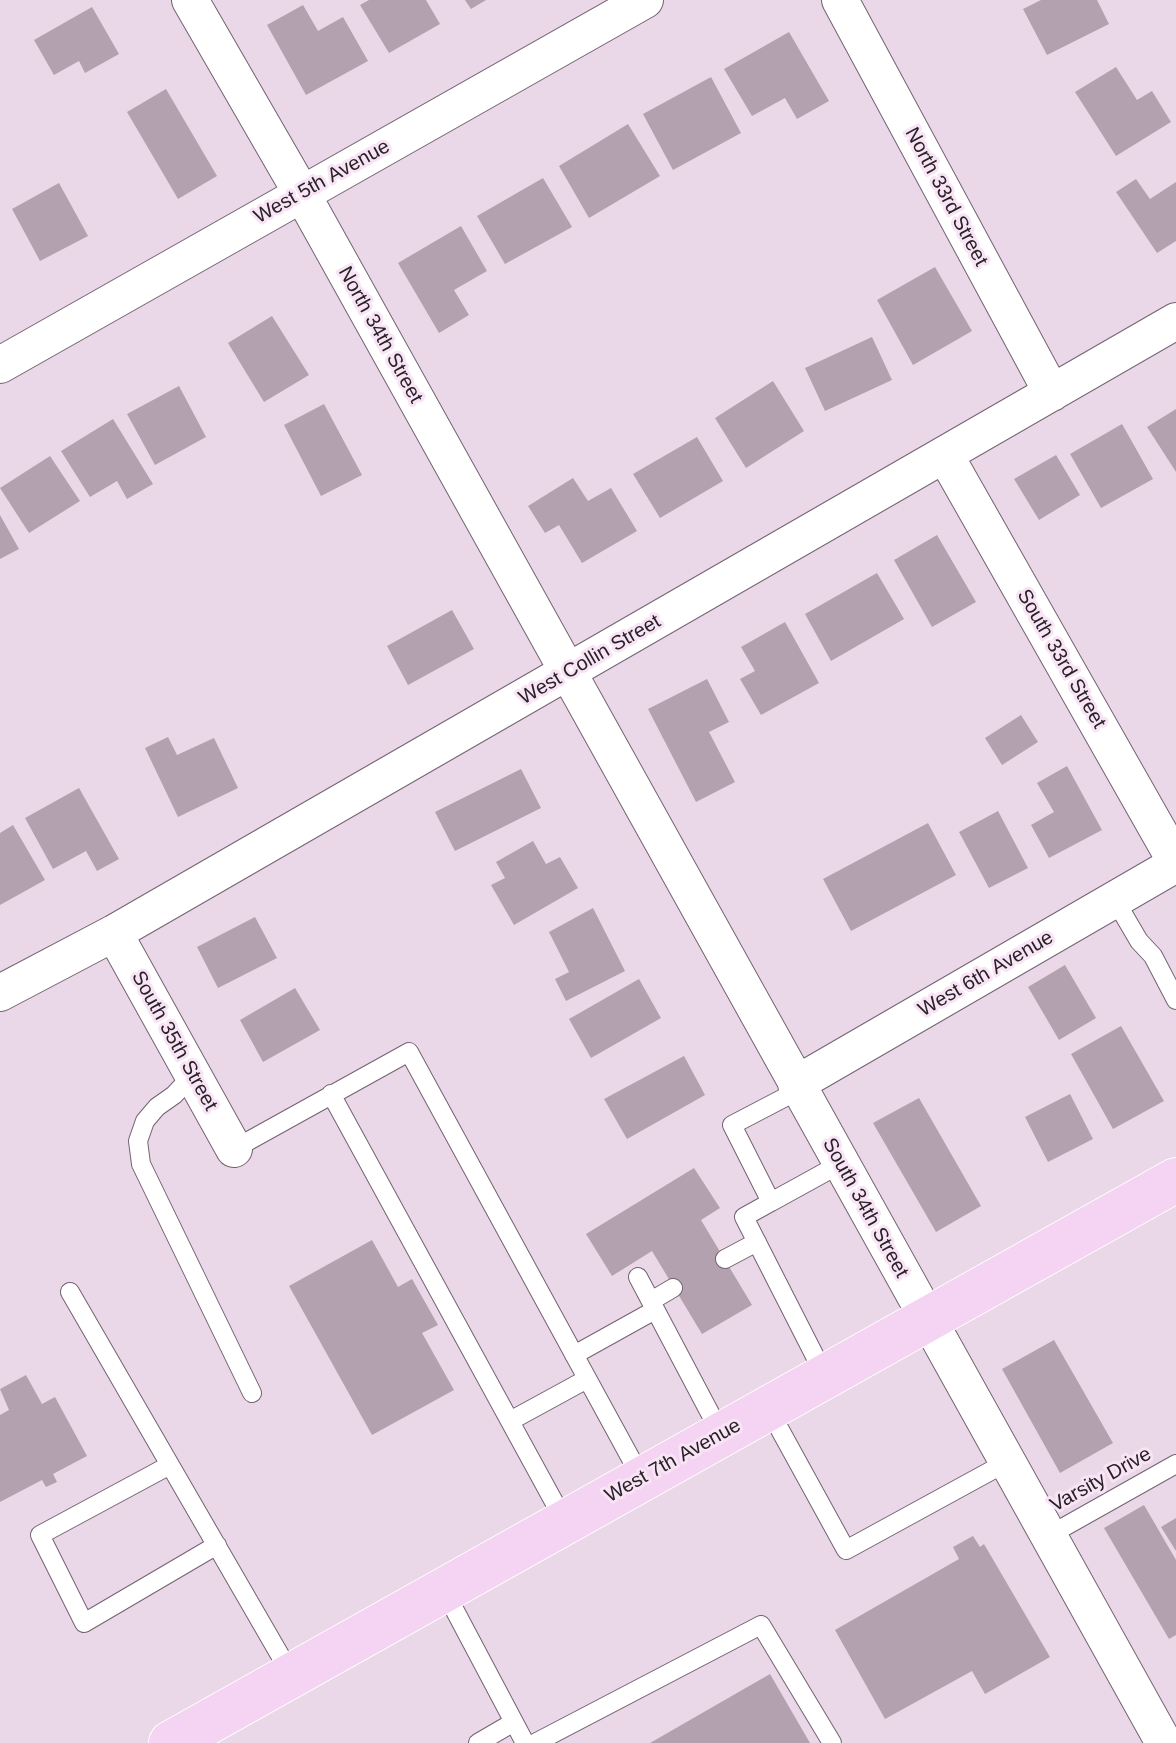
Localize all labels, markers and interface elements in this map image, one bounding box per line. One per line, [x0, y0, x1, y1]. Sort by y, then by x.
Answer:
street label: North 33rd Street [899, 124, 993, 270]
street label: West 5th Avenue [250, 135, 394, 229]
street label: North 34th Street [333, 263, 427, 407]
street label: South 33rd Street [1011, 585, 1111, 733]
street label: West Collin Street [515, 610, 665, 710]
street label: West 6th Avenue [914, 926, 1058, 1022]
street label: South 35th Street [126, 967, 222, 1115]
street label: South 34th Street [817, 1134, 913, 1282]
street label: West 7th Avenue [601, 1414, 745, 1508]
street label: Varsity Drive [1046, 1442, 1156, 1518]

